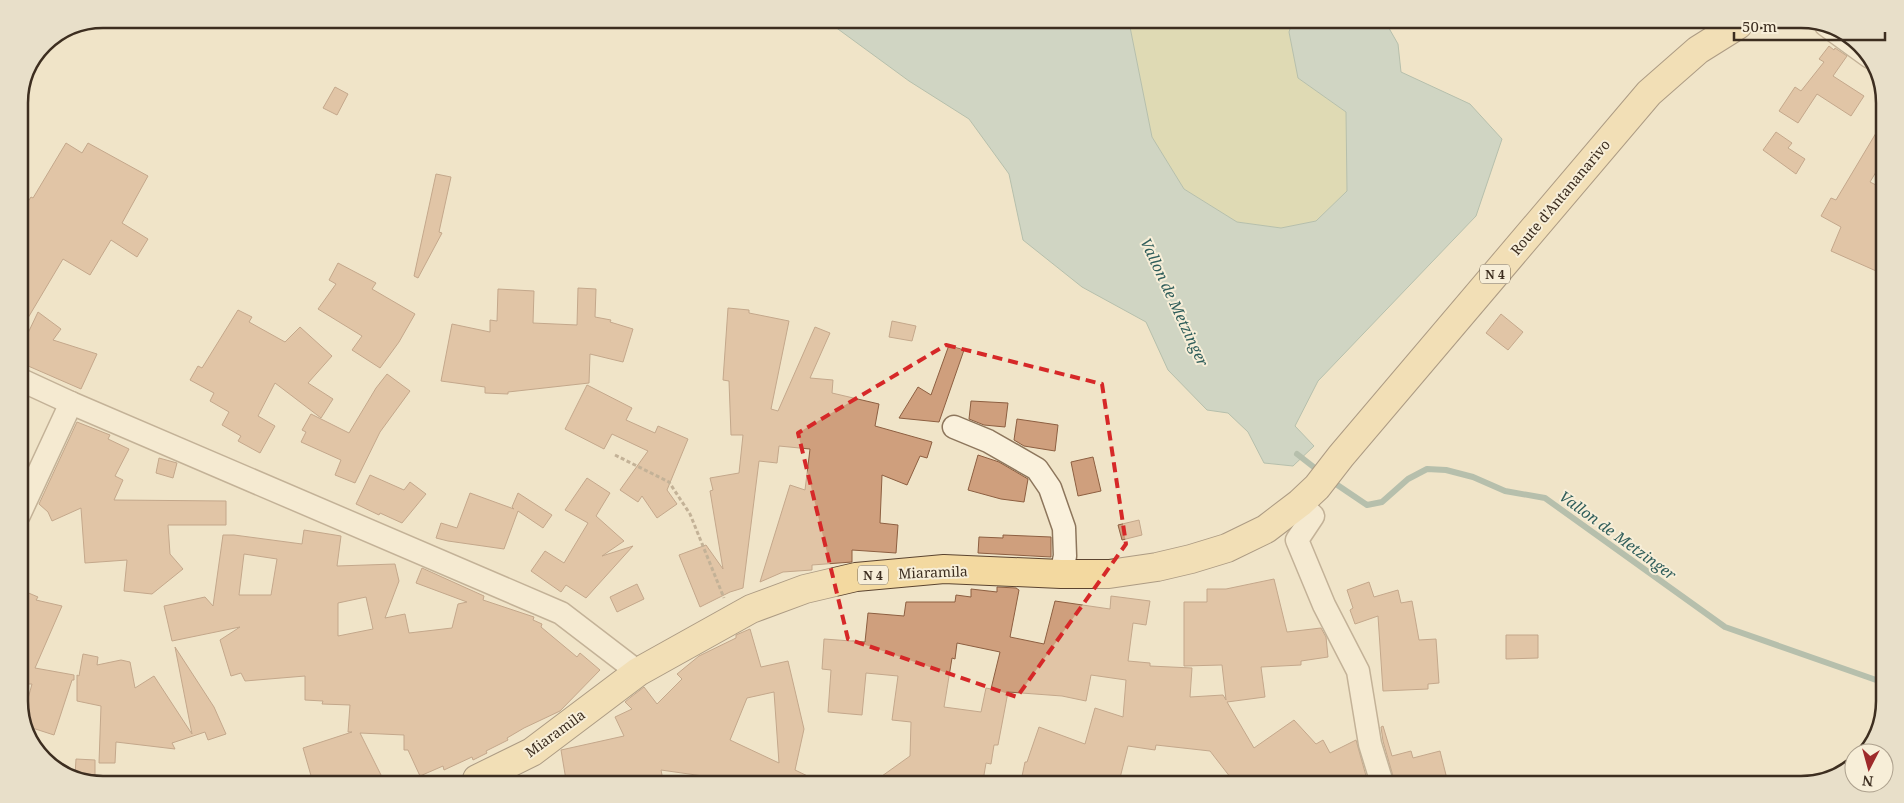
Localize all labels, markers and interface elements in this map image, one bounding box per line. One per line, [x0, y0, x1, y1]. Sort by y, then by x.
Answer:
scale bar [1734, 10, 1885, 42]
text: 50 m [1742, 16, 1777, 36]
street label: Route d'Antananarivo [1506, 135, 1614, 259]
water label: Vallon de Metzinger [1136, 235, 1214, 370]
road number: N 4 [1480, 264, 1510, 284]
water label: Vallon de Metzinger [1556, 486, 1681, 585]
street label: Miaramila [898, 561, 968, 583]
road number: N 4 [858, 566, 888, 584]
street label: Miaramila [521, 705, 589, 761]
north arrow [1844, 743, 1894, 793]
text: N [1861, 771, 1874, 791]

